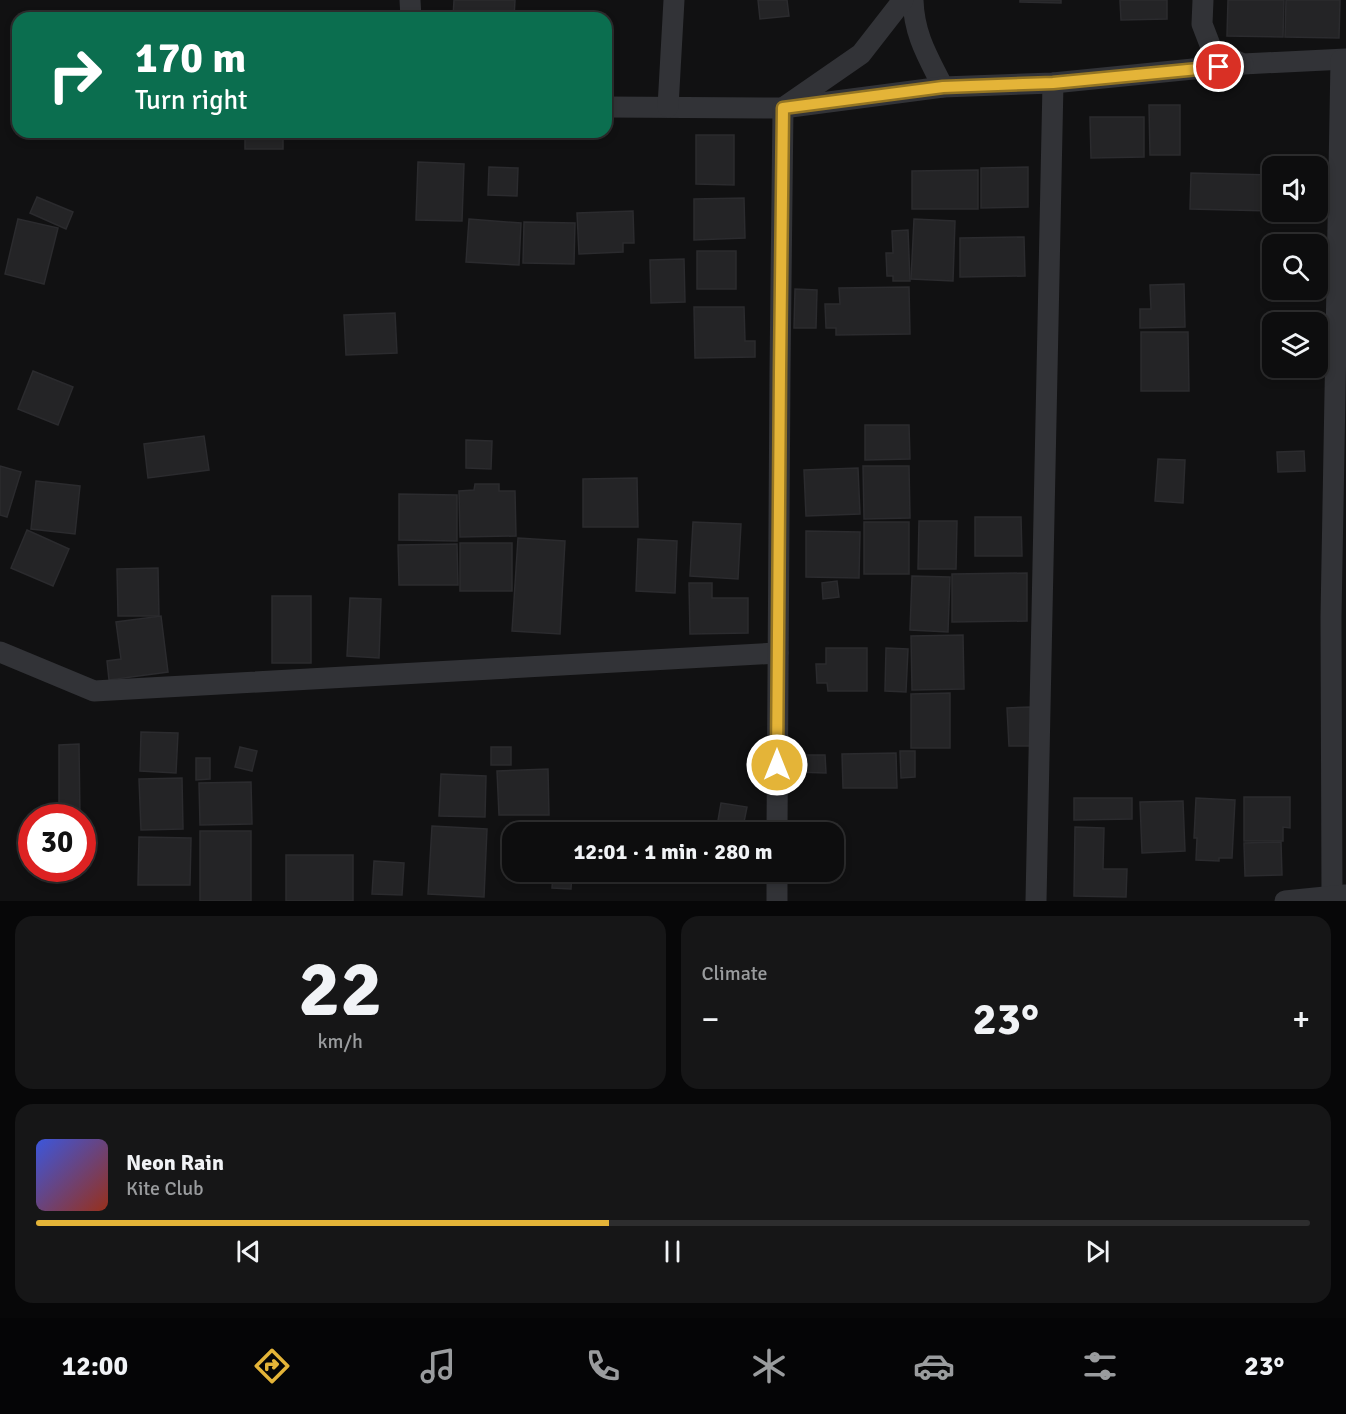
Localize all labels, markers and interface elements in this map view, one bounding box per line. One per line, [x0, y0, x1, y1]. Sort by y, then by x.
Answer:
text: 170 m [135, 33, 246, 84]
icon: right [36, 36, 114, 114]
pin [1193, 41, 1244, 92]
icon: arrive [1202, 50, 1235, 83]
text: Turn right [135, 84, 248, 117]
map controls [1262, 156, 1328, 378]
button: sound [1262, 156, 1328, 222]
button: search [1262, 234, 1328, 300]
button: layers [1262, 312, 1328, 378]
position arrow [745, 733, 809, 797]
speed limit sign: 30 [18, 804, 96, 882]
text: 12:01 · 1 min · 280 m [573, 838, 773, 865]
text: 22 [298, 942, 382, 1038]
text: Climate [702, 961, 767, 986]
text: 23° [972, 992, 1039, 1047]
text: − [702, 999, 719, 1040]
text: + [1292, 999, 1310, 1040]
text: km/h [318, 1029, 363, 1054]
text: Neon Rain [126, 1149, 224, 1176]
text: Kite Club [126, 1176, 204, 1201]
icon: previous [232, 1235, 265, 1268]
icon: pause [656, 1235, 689, 1268]
icon: next [1081, 1235, 1114, 1268]
icon: directions [251, 1345, 293, 1387]
icon: music [417, 1345, 459, 1387]
icon: phone [582, 1345, 624, 1387]
icon: climate [748, 1345, 790, 1387]
icon: car [913, 1345, 955, 1387]
icon: filters [1079, 1345, 1121, 1387]
text: 12:00 [62, 1350, 128, 1383]
text: 23° [1244, 1350, 1284, 1383]

